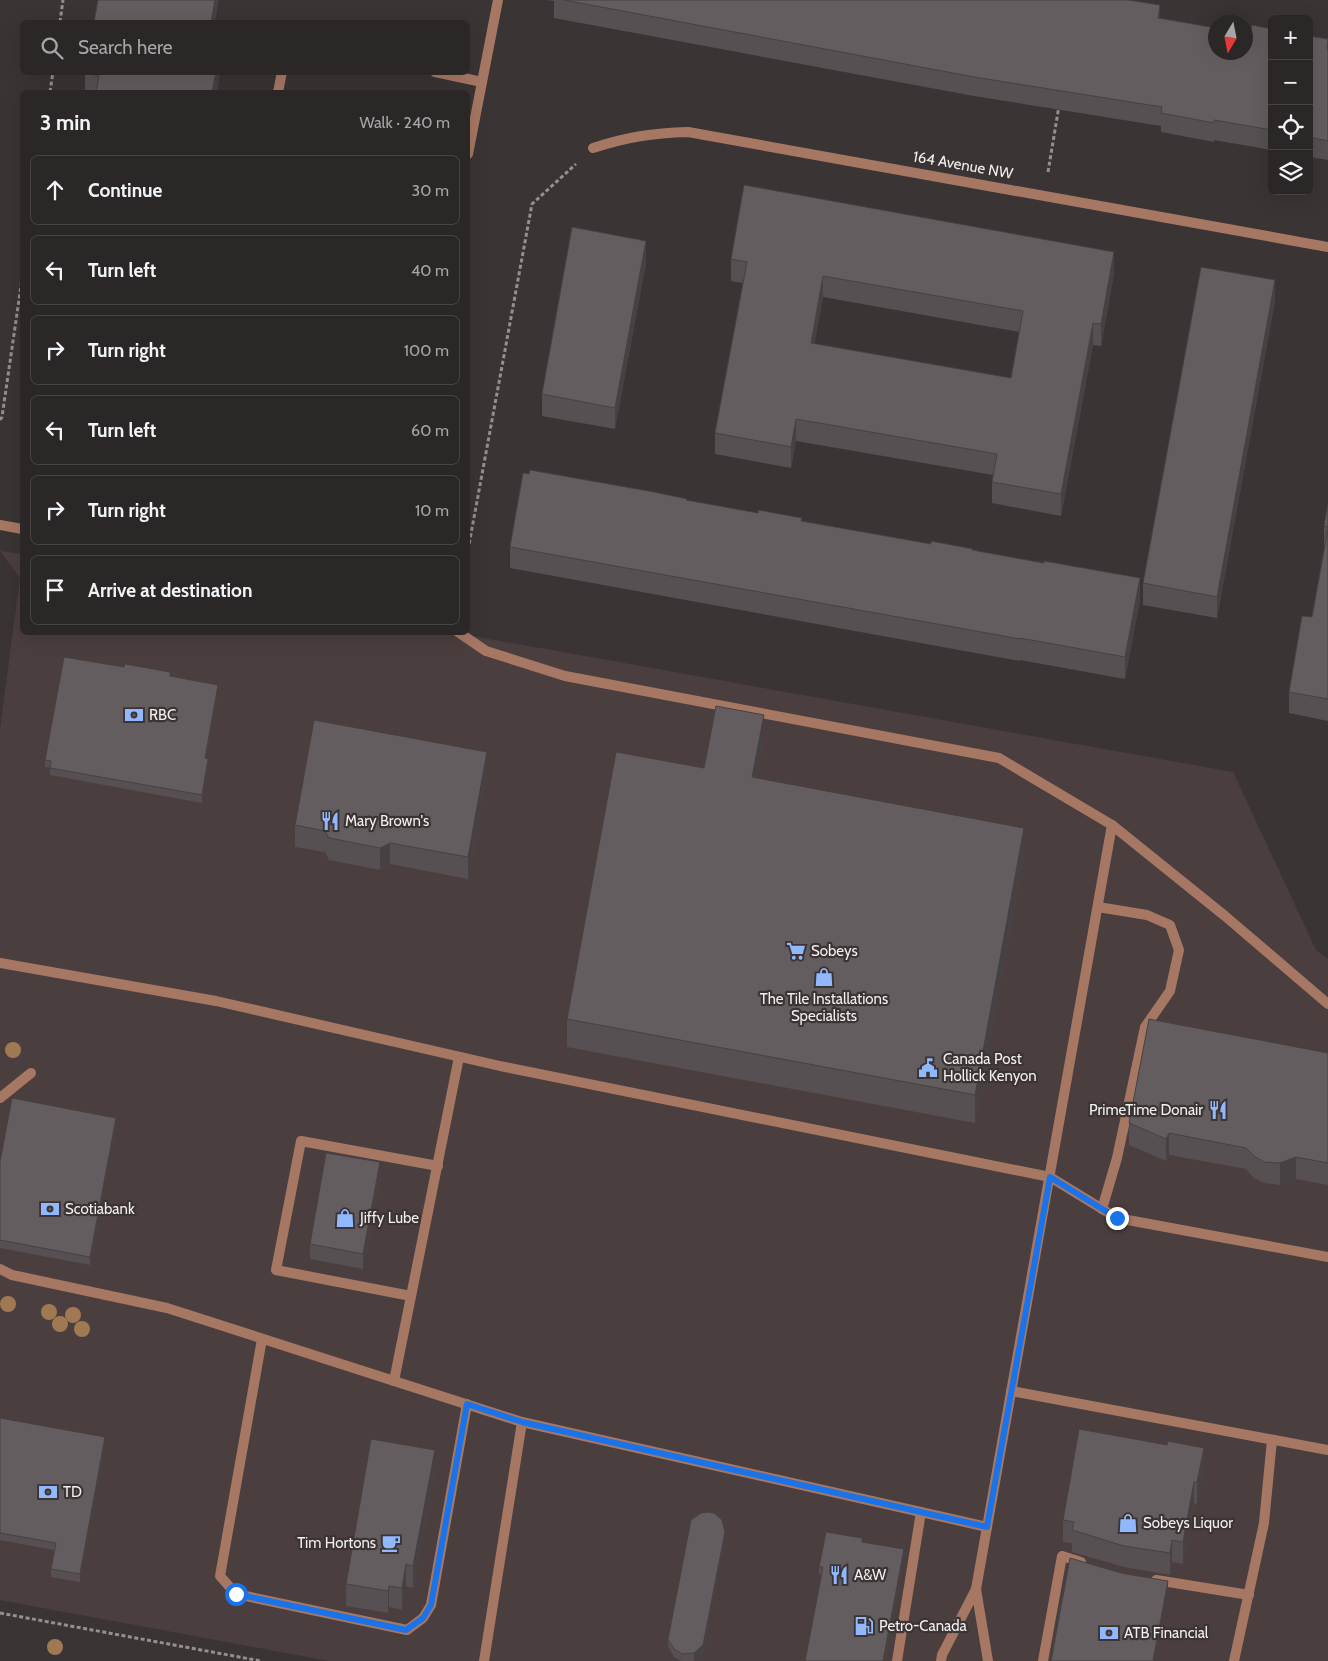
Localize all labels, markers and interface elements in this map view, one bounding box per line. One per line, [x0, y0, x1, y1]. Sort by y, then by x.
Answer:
north arrow [1208, 15, 1253, 60]
map controls [1268, 15, 1313, 195]
button: + [1268, 15, 1313, 60]
search box [20, 20, 470, 75]
icon: search [38, 34, 66, 62]
text: Search here [78, 36, 172, 59]
button: − [1268, 60, 1313, 105]
button: locate [1268, 105, 1313, 150]
text: 3 min [40, 110, 91, 135]
text: Walk · 240 m [359, 113, 450, 132]
street label: 164 Avenue NW [912, 147, 1015, 183]
button: layers [1268, 150, 1313, 195]
icon: ahead [41, 176, 69, 204]
text: Continue [88, 179, 162, 202]
text: 30 m [412, 181, 449, 200]
icon: left [41, 256, 69, 284]
text: Turn left [88, 259, 156, 282]
text: 40 m [411, 261, 449, 280]
icon: right [41, 336, 69, 364]
text: Turn right [88, 339, 166, 362]
text: 100 m [404, 341, 449, 360]
icon: left [41, 416, 69, 444]
text: Turn left [88, 419, 156, 442]
text: 60 m [411, 421, 449, 440]
icon: right [41, 496, 69, 524]
text: Turn right [88, 499, 166, 522]
text: 10 m [415, 501, 449, 520]
icon: arrive [41, 576, 69, 604]
text: Arrive at destination [88, 579, 252, 602]
bank icon: RBC [123, 704, 145, 726]
place label: RBC [149, 706, 176, 724]
restaurant icon: Mary Brown's [319, 810, 341, 832]
place label: Mary Brown's [345, 812, 429, 830]
supermarket icon: Sobeys [785, 940, 807, 962]
place label: Sobeys [811, 942, 858, 960]
shop icon: The Tile Installations Specialists [813, 966, 835, 988]
place label: The Tile Installations Specialists [760, 990, 888, 1025]
place label: Canada Post Hollick Kenyon [943, 1050, 1037, 1085]
public building icon: Canada Post Hollick Kenyon [917, 1057, 939, 1079]
restaurant icon: PrimeTime Donair [1207, 1099, 1229, 1121]
place label: PrimeTime Donair [1089, 1101, 1203, 1119]
bank icon: Scotiabank [39, 1198, 61, 1220]
place label: Scotiabank [65, 1200, 135, 1218]
shop icon: Jiffy Lube [334, 1207, 356, 1229]
route end [1106, 1207, 1129, 1230]
place label: Jiffy Lube [359, 1209, 419, 1227]
bank icon: TD [37, 1481, 59, 1503]
place label: TD [63, 1483, 82, 1501]
shop icon: Sobeys Liquor [1117, 1512, 1139, 1534]
place label: Sobeys Liquor [1143, 1514, 1233, 1532]
cafe icon: Tim Hortons [380, 1532, 402, 1554]
place label: Tim Hortons [297, 1534, 376, 1552]
restaurant icon: A&W [828, 1564, 850, 1586]
place label: A&W [854, 1566, 887, 1584]
route start [225, 1583, 248, 1606]
fuel station icon: Petro-Canada [853, 1615, 875, 1637]
place label: Petro-Canada [879, 1617, 968, 1635]
bank icon: ATB Financial [1098, 1622, 1120, 1644]
place label: ATB Financial [1124, 1624, 1209, 1642]

